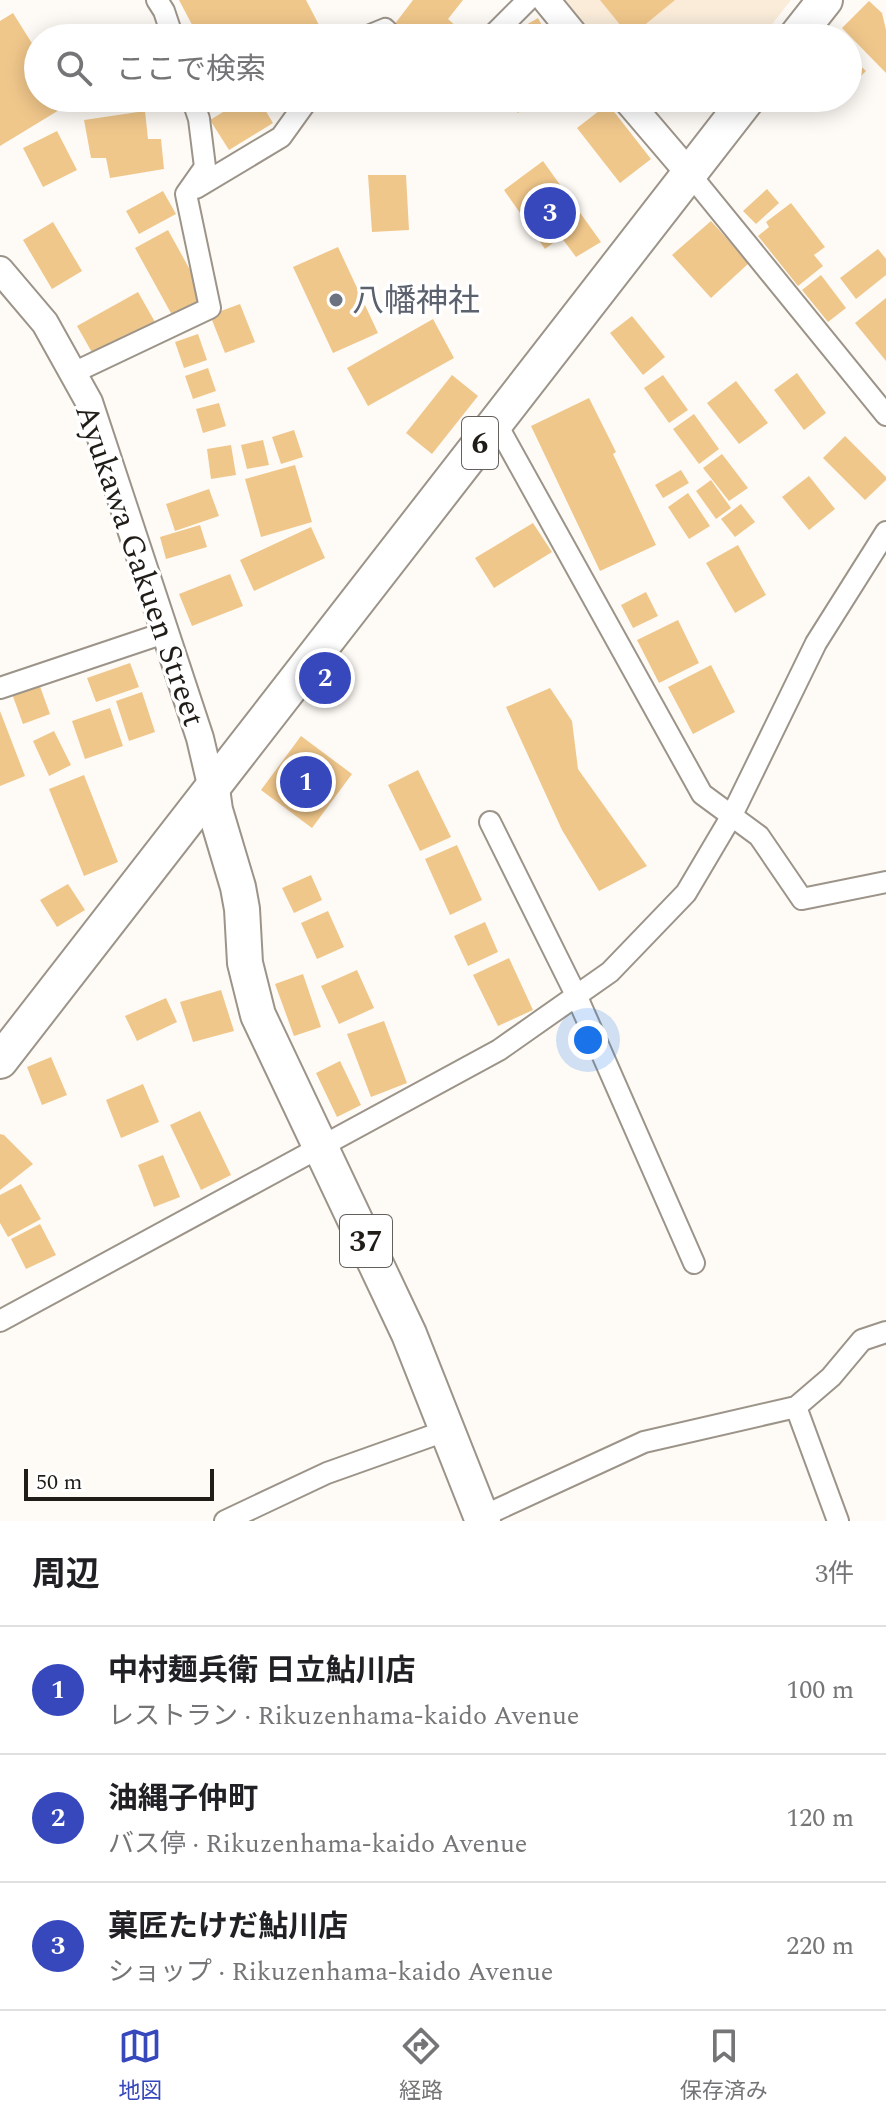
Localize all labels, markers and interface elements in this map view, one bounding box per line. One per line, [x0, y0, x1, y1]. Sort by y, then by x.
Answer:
search box [24, 24, 862, 112]
icon: search [52, 46, 96, 90]
text: ここで検索 [116, 47, 266, 93]
pin: 3 [524, 183, 576, 243]
place label: 八幡神社 [352, 277, 480, 326]
marker: 八幡神社 [327, 291, 345, 309]
street label: Ayukawa Gakuen Street [61, 398, 218, 733]
road number: 6 [462, 417, 498, 469]
pin: 2 [299, 648, 351, 708]
pin: 1 [280, 752, 332, 812]
your location [568, 1020, 608, 1060]
road number: 37 [340, 1215, 392, 1267]
scale bar [24, 1465, 214, 1501]
text: 50 m [36, 1466, 82, 1499]
text: 周辺 [32, 1549, 100, 1601]
text: 3件 [815, 1554, 854, 1594]
text: 中村麺兵衛 日立鮎川店 [108, 1648, 416, 1694]
text: 1 [51, 1670, 65, 1710]
text: 100 m [786, 1670, 854, 1710]
text: レストラン · Rikuzenhama-kaido Avenue [108, 1696, 579, 1736]
text: 油縄子仲町 [108, 1776, 258, 1822]
text: 2 [51, 1798, 65, 1838]
text: 120 m [786, 1798, 854, 1838]
text: バス停 · Rikuzenhama-kaido Avenue [108, 1824, 527, 1864]
text: 菓匠たけだ鮎川店 [108, 1904, 348, 1950]
text: 3 [51, 1926, 65, 1966]
text: 220 m [786, 1926, 854, 1966]
text: ショップ · Rikuzenhama-kaido Avenue [108, 1952, 553, 1992]
tab: 地図 [118, 2024, 162, 2108]
tab: 経路 [399, 2024, 443, 2108]
tab: 保存済み [680, 2024, 768, 2108]

